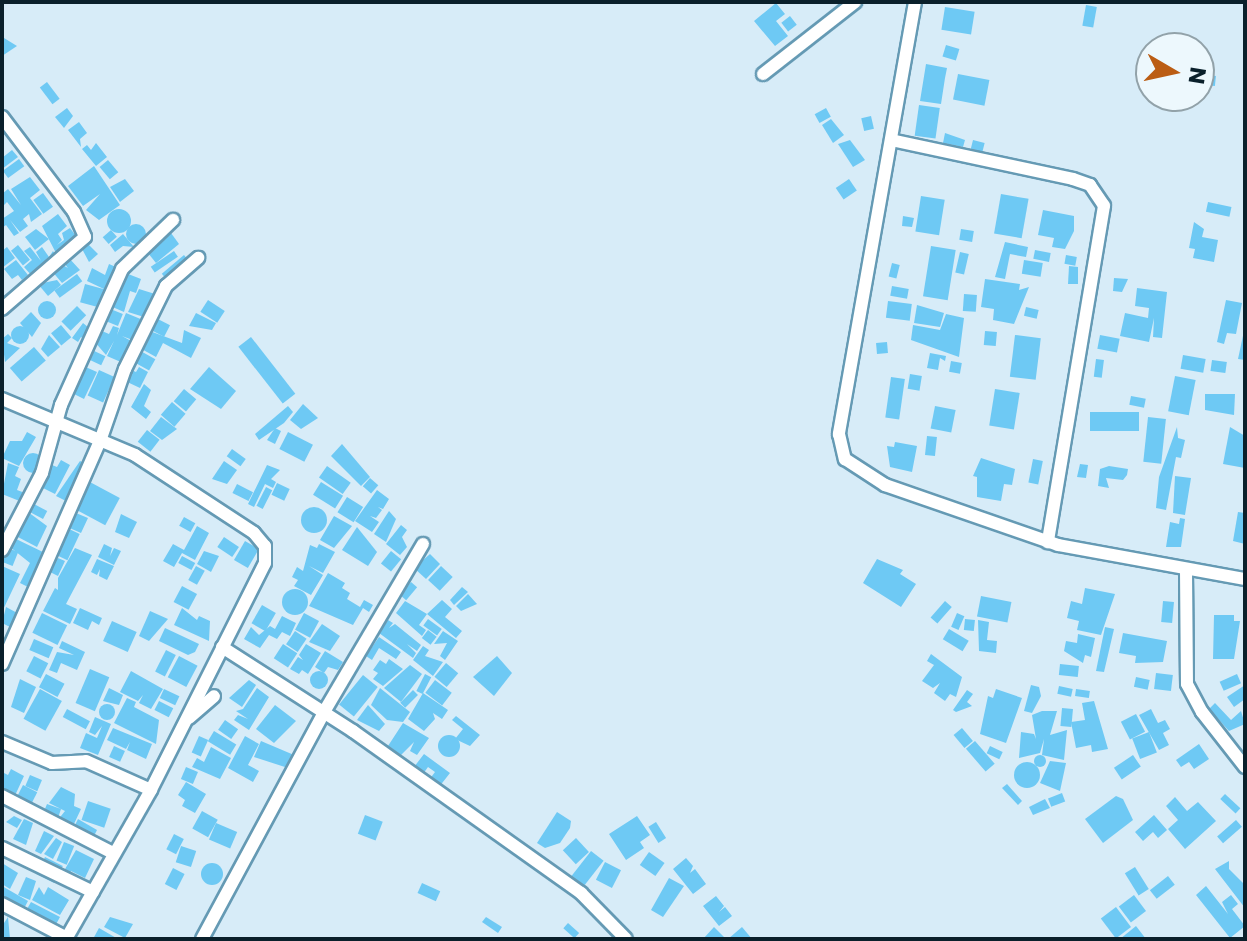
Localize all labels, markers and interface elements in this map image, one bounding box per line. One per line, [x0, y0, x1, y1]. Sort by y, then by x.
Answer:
north arrow [1135, 32, 1215, 112]
text: N [1181, 65, 1214, 86]

